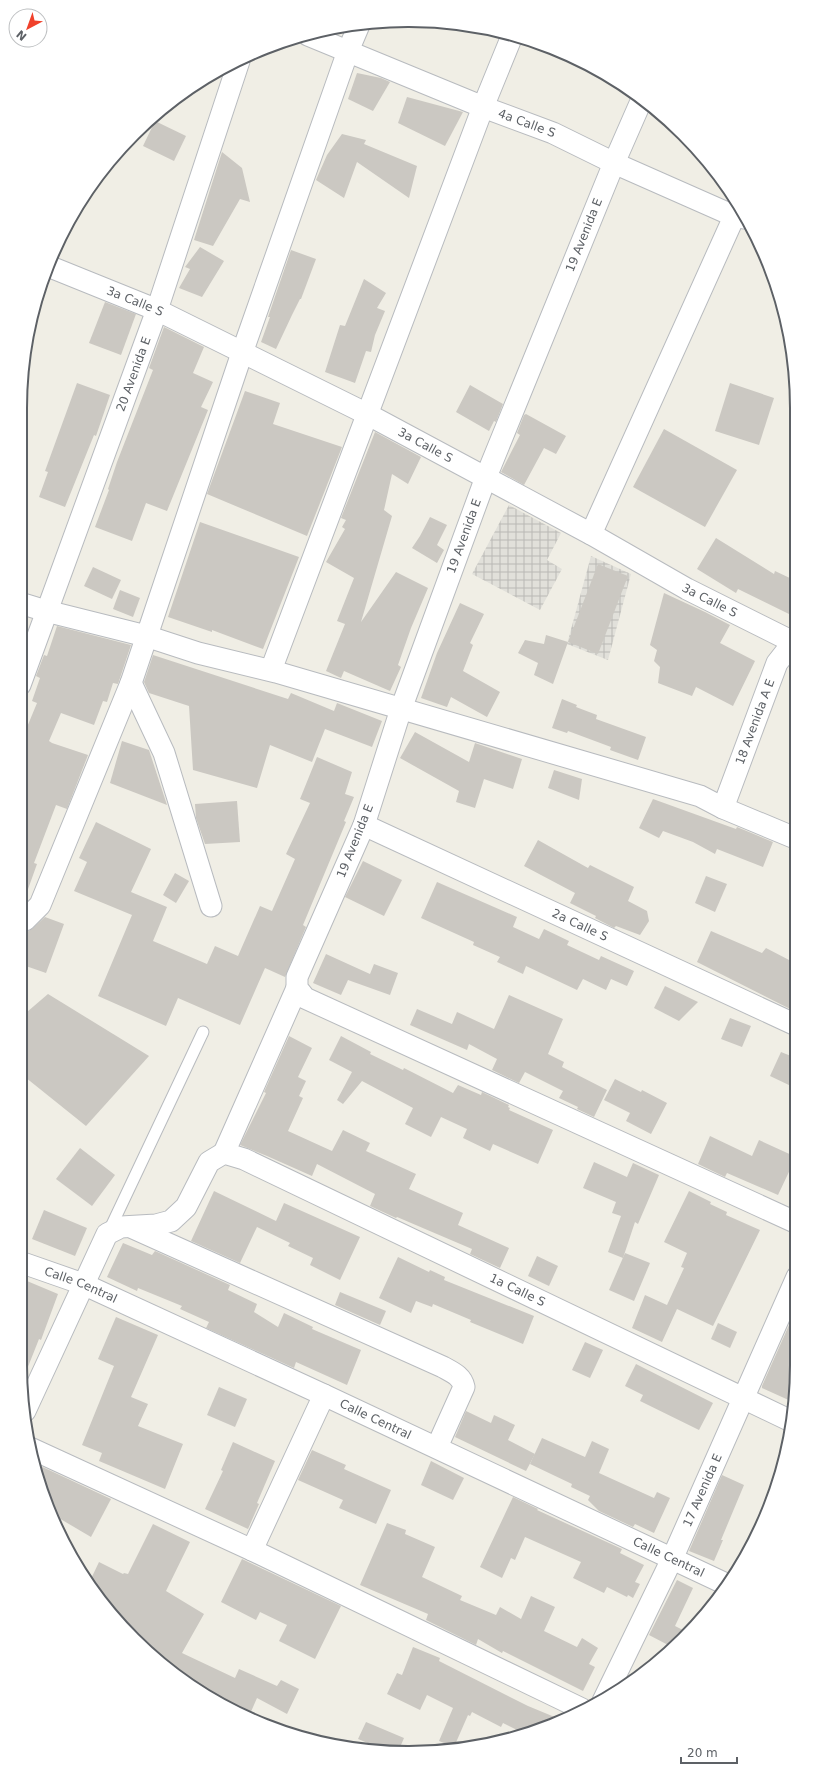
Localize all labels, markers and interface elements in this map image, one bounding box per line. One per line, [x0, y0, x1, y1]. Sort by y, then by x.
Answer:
north arrow [8, 8, 48, 48]
text: N [14, 27, 30, 43]
street label: 4a Calle S [496, 106, 557, 140]
street label: 19 Avenida E [563, 196, 605, 274]
street label: 3a Calle S [105, 283, 166, 319]
street label: 20 Avenida E [114, 335, 154, 413]
street label: 3a Calle S [395, 425, 455, 466]
street label: 19 Avenida E [444, 497, 484, 575]
street label: 3a Calle S [679, 581, 740, 620]
street label: 18 Avenida A E [733, 677, 777, 767]
street label: 19 Avenida E [334, 802, 376, 880]
street label: 2a Calle S [550, 906, 610, 944]
street label: Calle Central [43, 1264, 120, 1306]
street label: 1a Calle S [487, 1271, 548, 1309]
street label: Calle Central [338, 1396, 414, 1442]
street label: 17 Avenida E [680, 1452, 725, 1529]
street label: Calle Central [631, 1534, 707, 1580]
scale bar [681, 1739, 737, 1765]
text: 20 m [687, 1746, 718, 1760]

